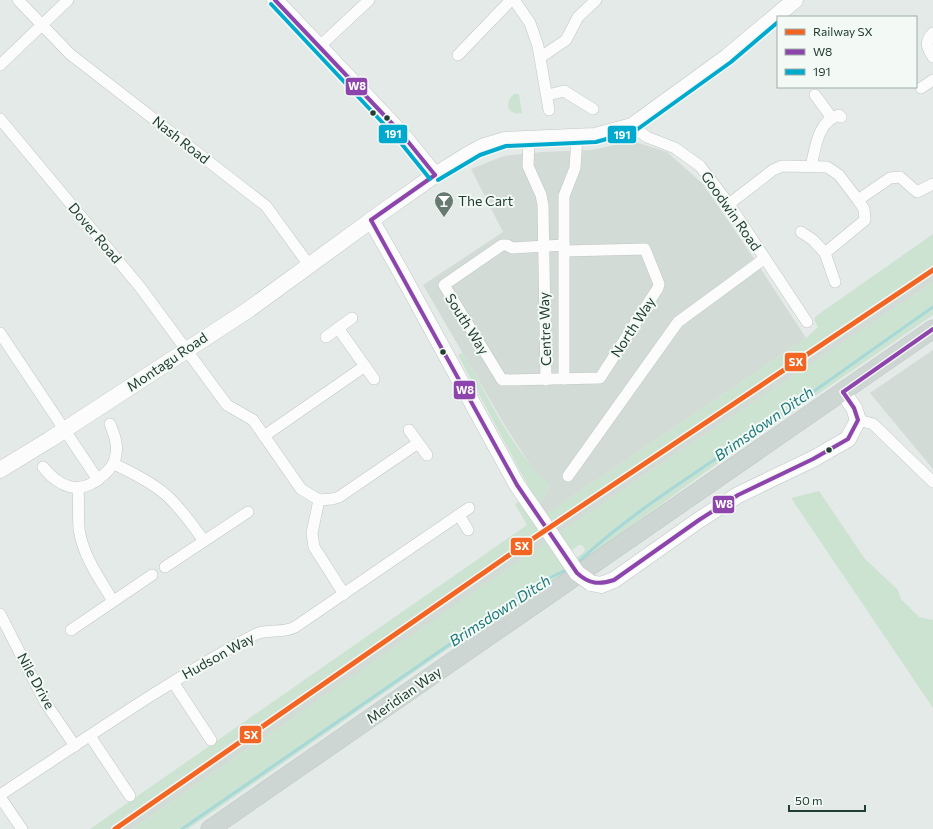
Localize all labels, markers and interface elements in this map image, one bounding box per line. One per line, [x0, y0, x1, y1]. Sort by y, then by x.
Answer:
legend [777, 16, 917, 88]
text: Railway SX [813, 24, 873, 38]
text: W8 [813, 44, 832, 58]
text: 191 [813, 64, 831, 78]
line badge: W8 [345, 77, 368, 96]
text: W8 [348, 79, 366, 92]
unlabelled marker [368, 108, 378, 118]
street label: Nash Road [149, 112, 213, 167]
unlabelled marker [382, 113, 392, 123]
line badge: 191 [378, 124, 408, 144]
line badge: 191 [607, 125, 637, 144]
text: 191 [385, 127, 401, 140]
text: 191 [614, 128, 630, 141]
street label: Goodwin Road [698, 168, 765, 254]
bar icon: The Cart [433, 190, 455, 218]
place label: The Cart [458, 192, 514, 209]
street label: Dover Road [65, 199, 126, 266]
street label: South Way [442, 290, 493, 357]
street label: Centre Way [535, 292, 554, 366]
street label: North Way [607, 293, 658, 360]
street label: Montagu Road [123, 328, 210, 395]
unlabelled marker [438, 347, 448, 357]
line badge: SX [784, 352, 807, 372]
text: SX [789, 355, 803, 368]
line badge: W8 [453, 380, 476, 400]
water label: Brimsdown Ditch [710, 382, 817, 464]
text: W8 [456, 383, 474, 396]
unlabelled marker [824, 445, 834, 455]
line badge: W8 [712, 495, 735, 514]
text: W8 [715, 497, 733, 510]
line badge: SX [510, 537, 533, 556]
text: SX [515, 539, 529, 552]
water label: Brimsdown Ditch [445, 571, 553, 650]
street label: Hudson Way [179, 629, 257, 682]
street label: Nile Drive [14, 650, 59, 712]
street label: Meridian Way [363, 663, 444, 727]
line badge: SX [239, 725, 262, 744]
text: SX [244, 728, 258, 741]
scale bar [789, 787, 865, 813]
text: 50 m [795, 793, 823, 807]

